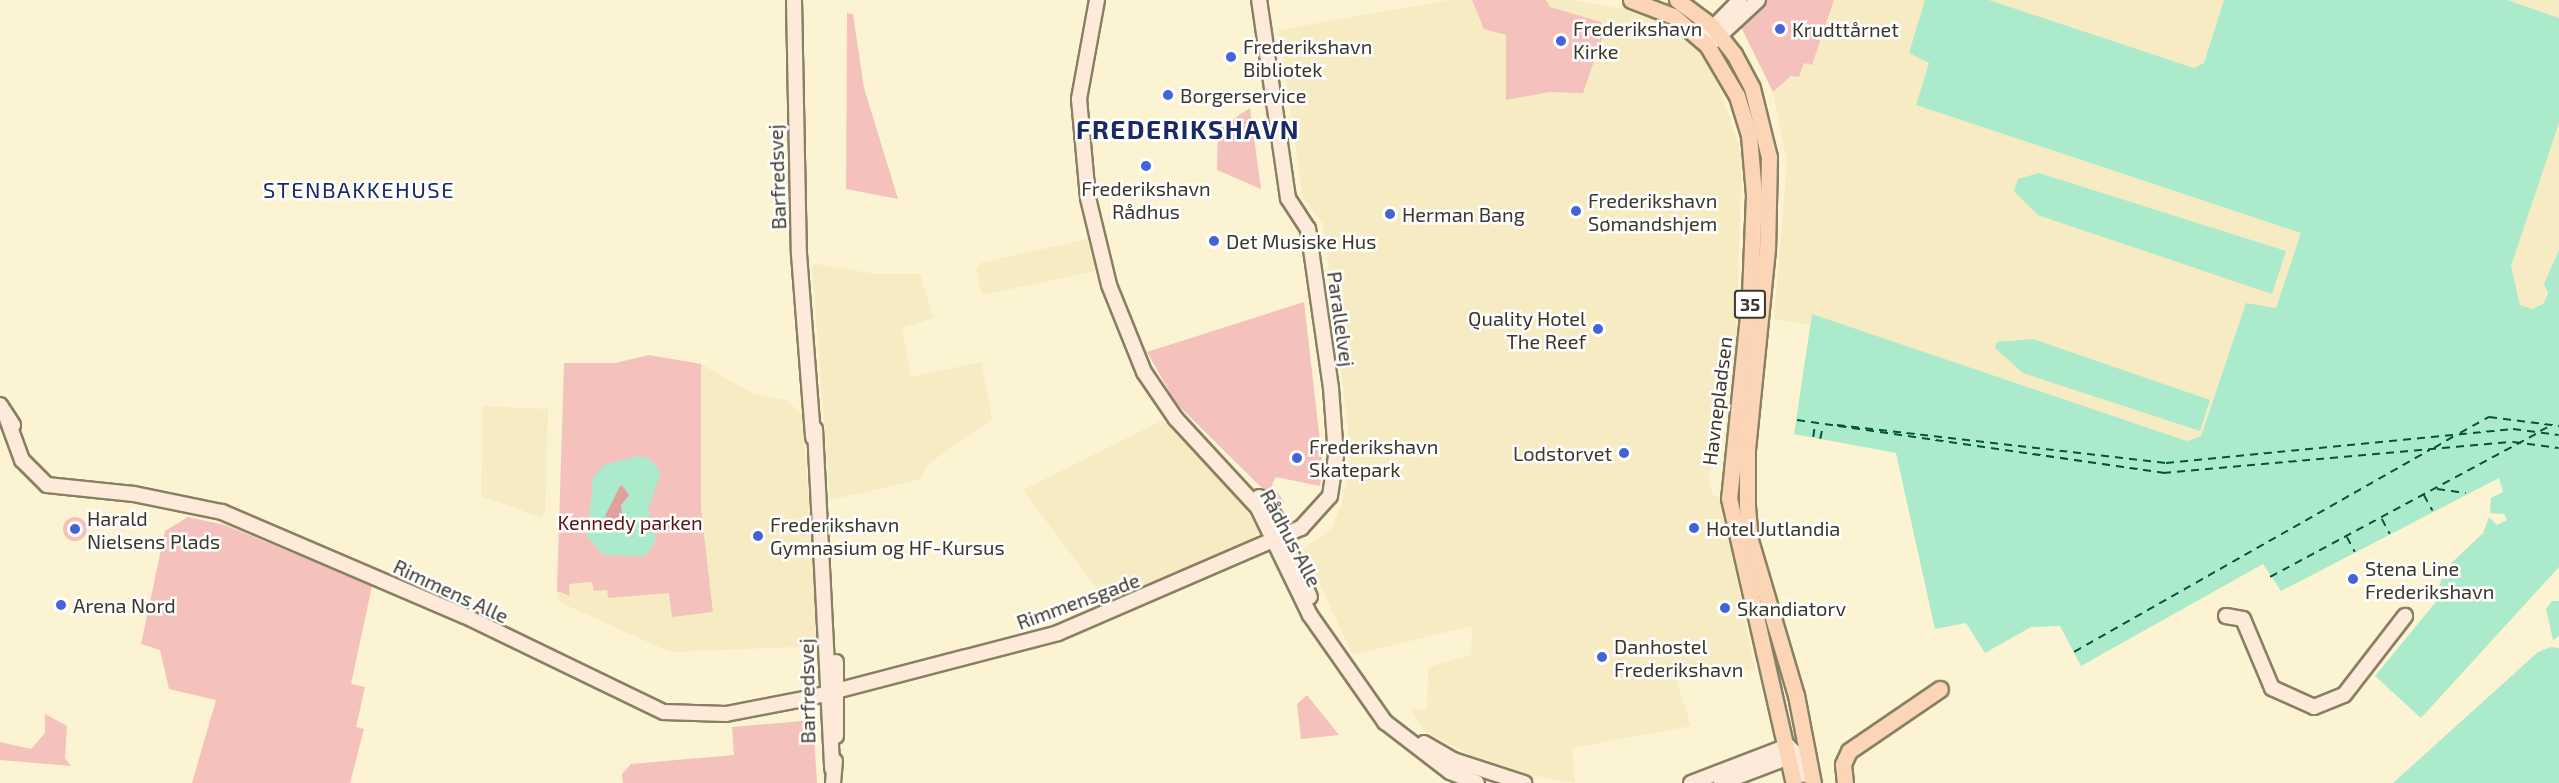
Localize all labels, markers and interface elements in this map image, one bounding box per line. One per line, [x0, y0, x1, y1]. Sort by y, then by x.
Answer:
place label: Frederikshavn Kirke [1573, 17, 1702, 64]
place label: Krudttårnet [1792, 17, 1899, 41]
marker: Krudttårnet [1773, 22, 1787, 36]
place label: Frederikshavn Bibliotek [1243, 34, 1372, 81]
marker: Frederikshavn Kirke [1554, 34, 1568, 48]
marker: Frederikshavn Bibliotek [1224, 50, 1238, 64]
place label: Borgerservice [1180, 83, 1306, 107]
marker: Borgerservice [1161, 88, 1175, 102]
district label: FREDERIKSHAVN [1076, 113, 1300, 145]
street label: Barfredsvej [763, 124, 791, 230]
marker: Frederikshavn Rådhus [1139, 159, 1153, 173]
place label: Frederikshavn Rådhus [1081, 176, 1211, 223]
district label: STENBAKKEHUSE [263, 177, 455, 203]
place label: Frederikshavn Sømandshjem [1588, 188, 1717, 235]
place label: Herman Bang [1402, 202, 1525, 226]
marker: Frederikshavn Sømandshjem [1569, 204, 1583, 218]
marker: Herman Bang [1383, 207, 1397, 221]
place label: Det Musiske Hus [1226, 229, 1376, 253]
marker: Det Musiske Hus [1207, 234, 1221, 248]
street label: Parallelvej [1322, 270, 1360, 368]
road number: 35 [1734, 289, 1766, 319]
place label: Quality Hotel The Reef [1468, 306, 1586, 353]
marker: Quality Hotel The Reef [1591, 322, 1605, 336]
street label: Havnepladsen [1697, 335, 1737, 467]
place label: Frederikshavn Skatepark [1309, 434, 1438, 481]
place label: Lodstorvet [1513, 441, 1612, 465]
marker: Lodstorvet [1617, 446, 1631, 460]
marker: Frederikshavn Skatepark [1290, 451, 1304, 465]
street label: Rådhus Alle [1255, 485, 1327, 591]
place label: Harald Nielsens Plads [87, 506, 220, 553]
park label: Kennedy parken [557, 510, 703, 534]
place label: Frederikshavn Gymnasium og HF-Kursus [770, 512, 1005, 559]
place label: Hotel Jutlandia [1706, 516, 1841, 540]
marker: Hotel Jutlandia [1687, 521, 1701, 535]
marker: Harald Nielsens Plads [68, 522, 82, 536]
marker: Frederikshavn Gymnasium og HF-Kursus [751, 529, 765, 543]
street label: Rimmens Alle [390, 554, 512, 628]
place label: Stena Line Frederikshavn [2365, 556, 2494, 603]
street label: Rimmensgade [1013, 568, 1143, 634]
marker: Stena Line Frederikshavn [2346, 572, 2360, 586]
place label: Arena Nord [73, 593, 176, 617]
place label: Skandiatorv [1737, 596, 1846, 620]
marker: Arena Nord [54, 598, 68, 612]
marker: Skandiatorv [1718, 601, 1732, 615]
place label: Danhostel Frederikshavn [1614, 634, 1743, 681]
street label: Barfredsvej [794, 638, 820, 744]
marker: Danhostel Frederikshavn [1595, 650, 1609, 664]

